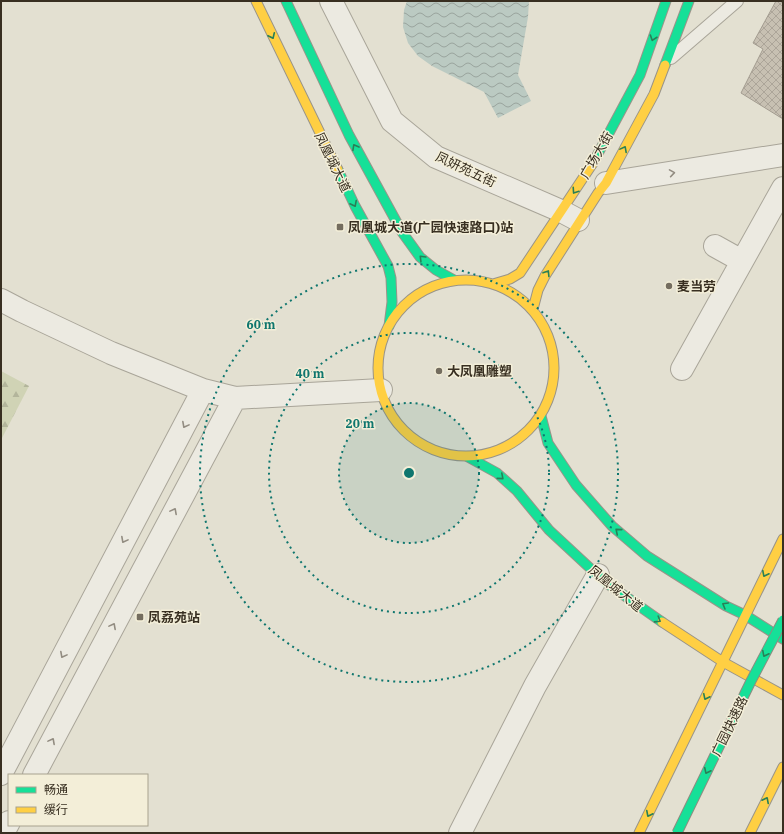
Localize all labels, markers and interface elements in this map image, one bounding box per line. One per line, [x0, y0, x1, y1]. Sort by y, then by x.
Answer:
one-way arrow [268, 33, 276, 40]
one-way arrow [649, 34, 658, 41]
street label: 广场大街 [576, 128, 617, 182]
street label: 凤凰城大道 [311, 129, 354, 195]
one-way arrow [352, 144, 360, 151]
one-way arrow [619, 146, 627, 153]
street label: 凤妍苑五街 [433, 148, 499, 191]
one-way arrow [669, 169, 675, 178]
one-way arrow [573, 186, 580, 193]
one-way arrow [349, 200, 356, 207]
place label: 凤凰城大道(广园快速路口)站 [348, 219, 513, 236]
marker: 凤凰城大道(广园快速路口)站 [335, 222, 345, 232]
one-way arrow [419, 255, 427, 263]
one-way arrow [543, 270, 550, 277]
place label: 麦当劳 [677, 278, 716, 295]
marker: 麦当劳 [664, 281, 674, 291]
text: 60 m [247, 317, 276, 332]
place label: 大凤凰雕塑 [447, 363, 512, 380]
text: 40 m [296, 366, 325, 381]
marker: 大凤凰雕塑 [434, 366, 444, 376]
text: 20 m [346, 416, 375, 431]
one-way arrow [182, 420, 189, 428]
centre of rings [402, 466, 416, 480]
one-way arrow [496, 472, 504, 479]
one-way arrow [170, 508, 177, 515]
one-way arrow [616, 529, 623, 536]
one-way arrow [121, 535, 129, 543]
street label: 凤凰城大道 [585, 561, 646, 615]
one-way arrow [763, 570, 770, 577]
one-way arrow [722, 602, 729, 609]
place label: 凤荔苑站 [148, 609, 200, 626]
marker: 凤荔苑站 [135, 612, 145, 622]
one-way arrow [654, 615, 661, 622]
one-way arrow [109, 623, 116, 630]
one-way arrow [61, 650, 68, 658]
one-way arrow [762, 650, 770, 658]
one-way arrow [703, 693, 711, 700]
street label: 广园快速路 [708, 693, 751, 759]
one-way arrow [47, 737, 55, 745]
one-way arrow [704, 767, 712, 774]
legend [8, 774, 148, 826]
text: 畅通 [44, 782, 68, 797]
one-way arrow [762, 797, 769, 804]
text: 缓行 [44, 802, 68, 817]
one-way arrow [646, 809, 654, 817]

